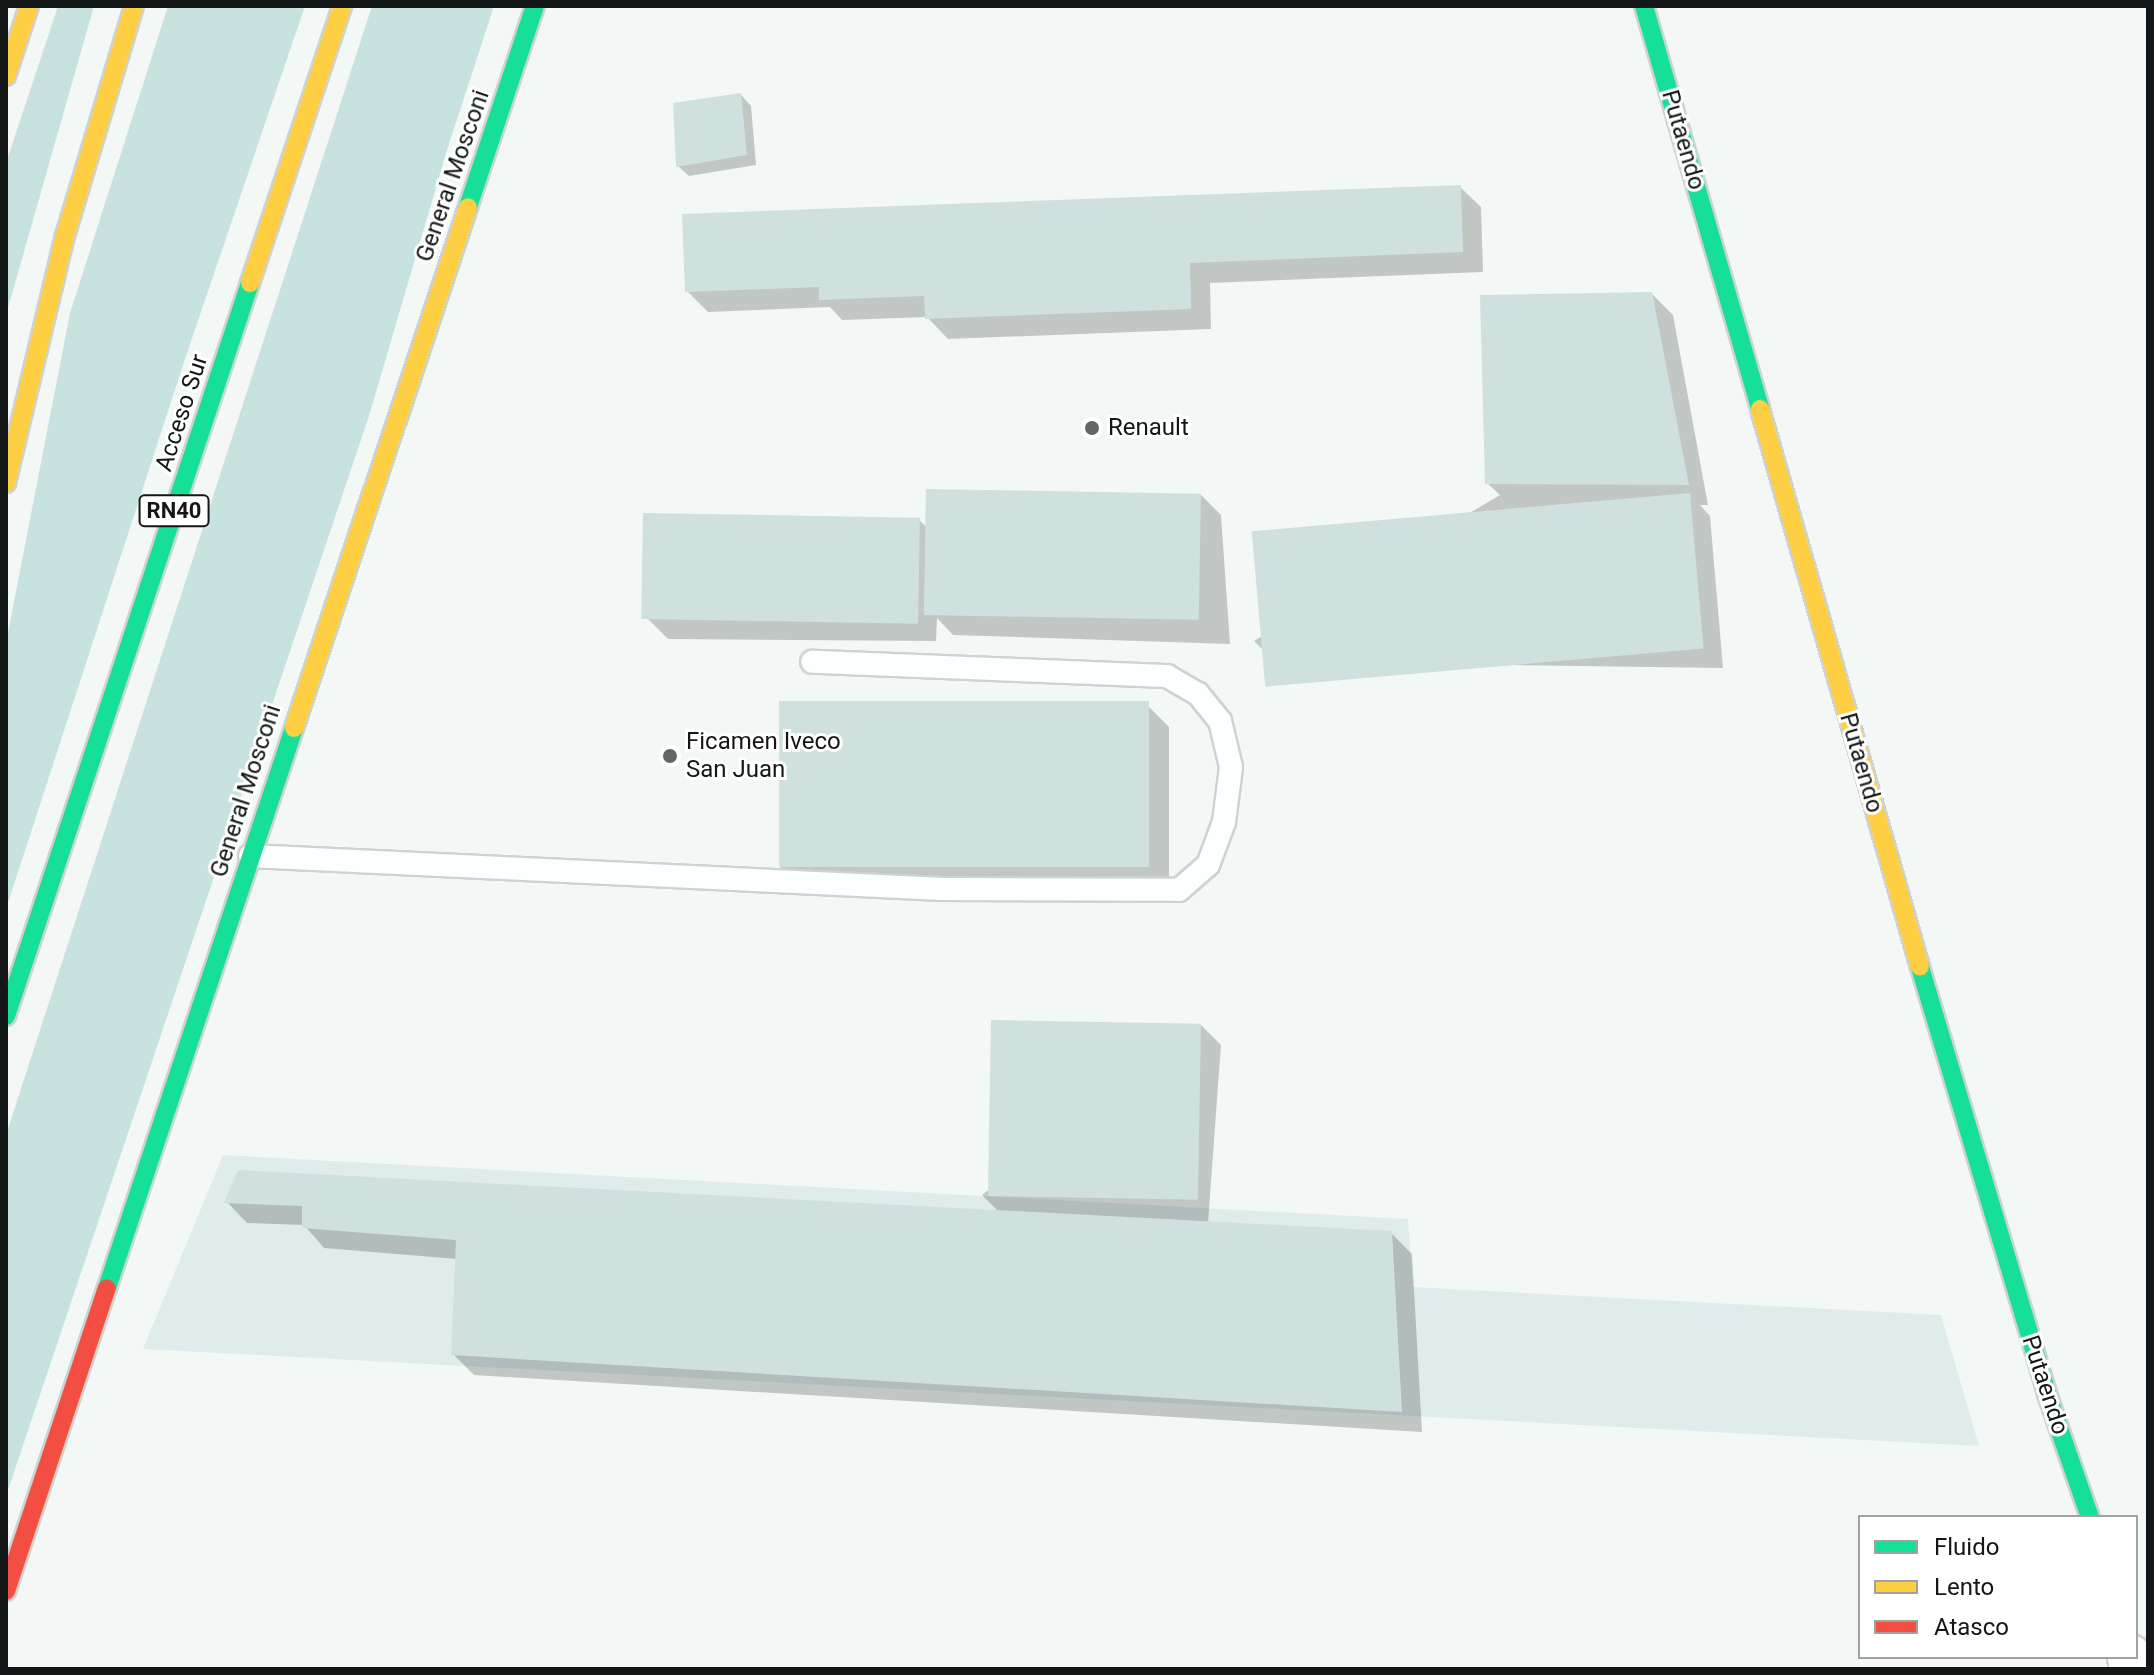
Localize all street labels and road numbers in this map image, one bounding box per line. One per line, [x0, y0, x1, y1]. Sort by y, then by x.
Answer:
street label: General Mosconi [410, 86, 496, 266]
street label: Putaendo [1655, 87, 1711, 193]
street label: Acceso Sur [150, 351, 214, 475]
road number: RN40 [138, 493, 210, 529]
street label: General Mosconi [205, 701, 287, 881]
street label: Putaendo [1833, 710, 1889, 816]
street label: Putaendo [2015, 1332, 2075, 1438]

